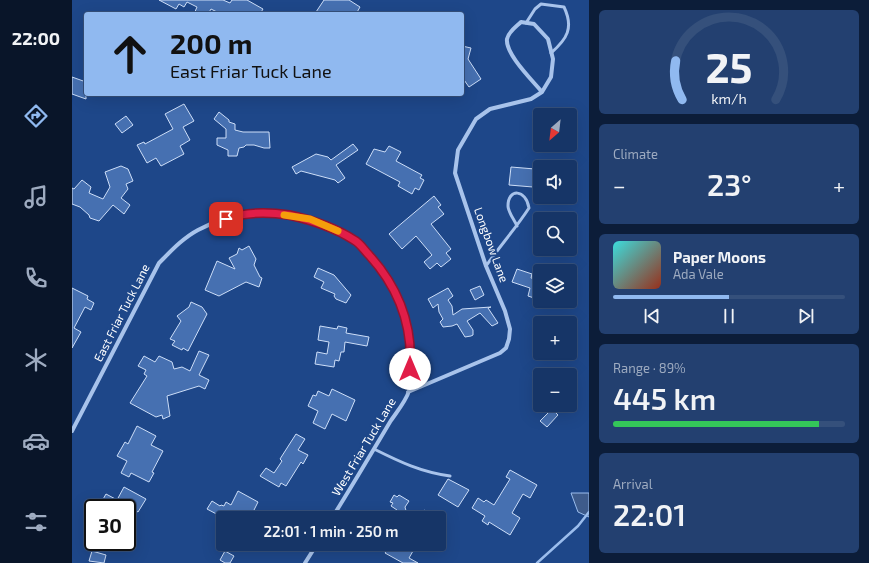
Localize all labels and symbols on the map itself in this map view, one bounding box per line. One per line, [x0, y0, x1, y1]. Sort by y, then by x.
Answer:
north arrow [533, 108, 577, 152]
pin [209, 202, 243, 236]
street label: Longbow Lane [472, 205, 512, 284]
street label: East Friar Tuck Lane [90, 261, 152, 364]
position arrow [389, 348, 431, 390]
street label: West Friar Tuck Lane [328, 395, 398, 498]
speed limit sign: 30 [84, 499, 136, 551]

